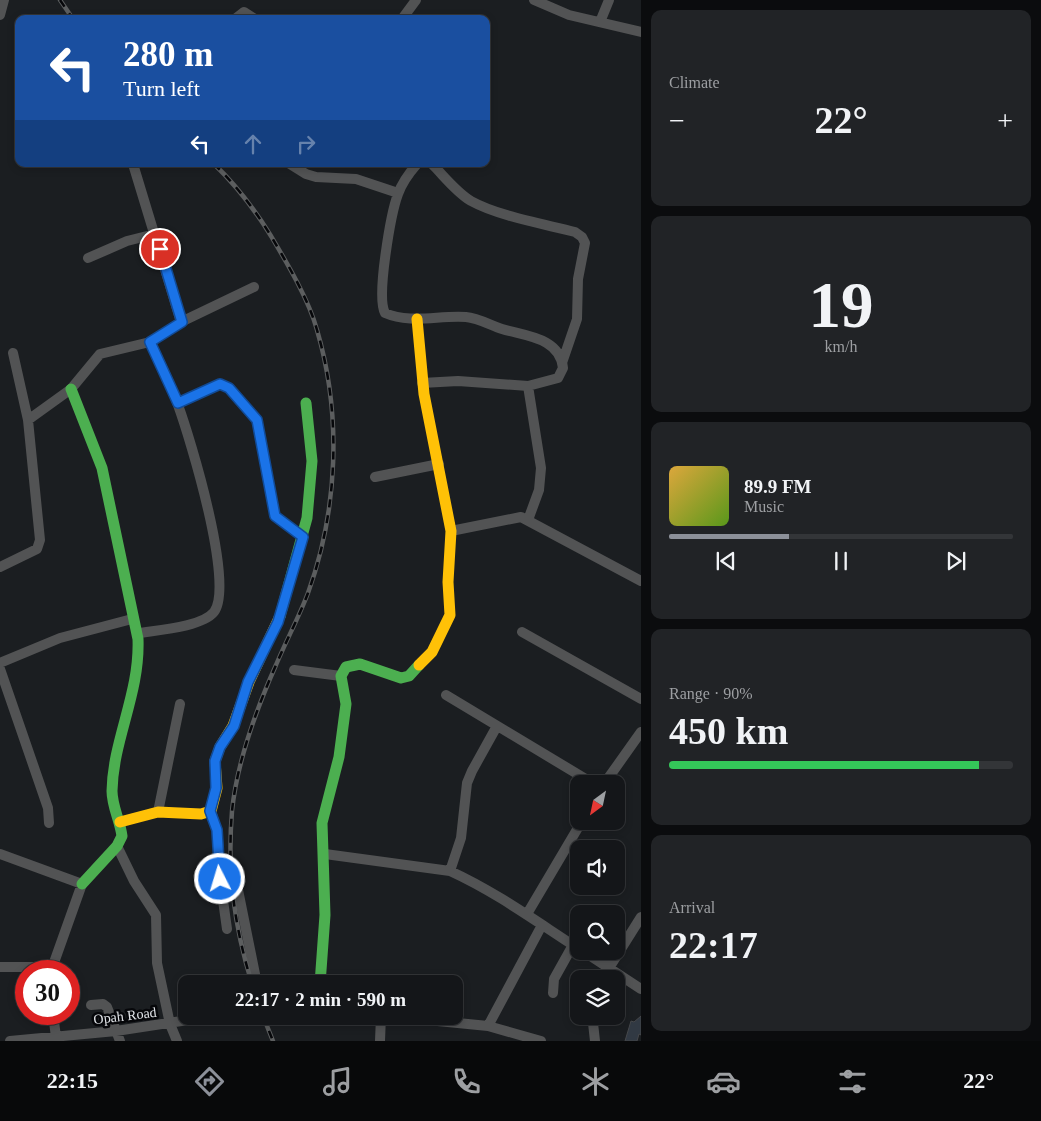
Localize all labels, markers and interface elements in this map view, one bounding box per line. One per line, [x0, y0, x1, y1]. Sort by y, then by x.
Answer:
icon: left [40, 35, 105, 100]
text: 280 m [123, 35, 213, 74]
text: Climate [669, 74, 720, 91]
text: Turn left [123, 76, 200, 101]
text: 22° [814, 99, 868, 141]
text: − [669, 105, 685, 136]
text: + [997, 105, 1013, 136]
icon: left [186, 130, 214, 158]
icon: ahead [239, 130, 267, 158]
icon: right [292, 130, 320, 158]
pin [139, 228, 181, 270]
icon: arrive [146, 235, 174, 263]
text: 19 [809, 269, 874, 341]
text: km/h [825, 338, 857, 355]
text: 89.9 FM [744, 476, 812, 497]
text: Music [744, 498, 784, 515]
icon: previous [712, 547, 740, 575]
icon: pause [827, 547, 855, 575]
icon: next [942, 547, 970, 575]
text: Range · 90% [669, 685, 753, 702]
text: 450 km [669, 710, 788, 752]
north arrow [570, 775, 625, 830]
map controls [570, 775, 625, 1025]
button: sound [570, 840, 625, 895]
position arrow [193, 852, 245, 904]
text: Arrival [669, 899, 715, 916]
button: search [570, 905, 625, 960]
text: 22:17 [669, 924, 758, 966]
speed limit sign: 30 [15, 960, 80, 1025]
button: layers [570, 970, 625, 1025]
text: 22:17 · 2 min · 590 m [235, 989, 406, 1010]
street label: Opah Road [93, 1005, 157, 1027]
icon: directions [192, 1064, 227, 1099]
icon: music [320, 1064, 355, 1099]
icon: phone [449, 1064, 484, 1099]
icon: climate [578, 1064, 613, 1099]
icon: car [706, 1064, 741, 1099]
icon: filters [835, 1064, 870, 1099]
text: 22:15 [47, 1068, 98, 1093]
text: 22° [963, 1068, 994, 1093]

